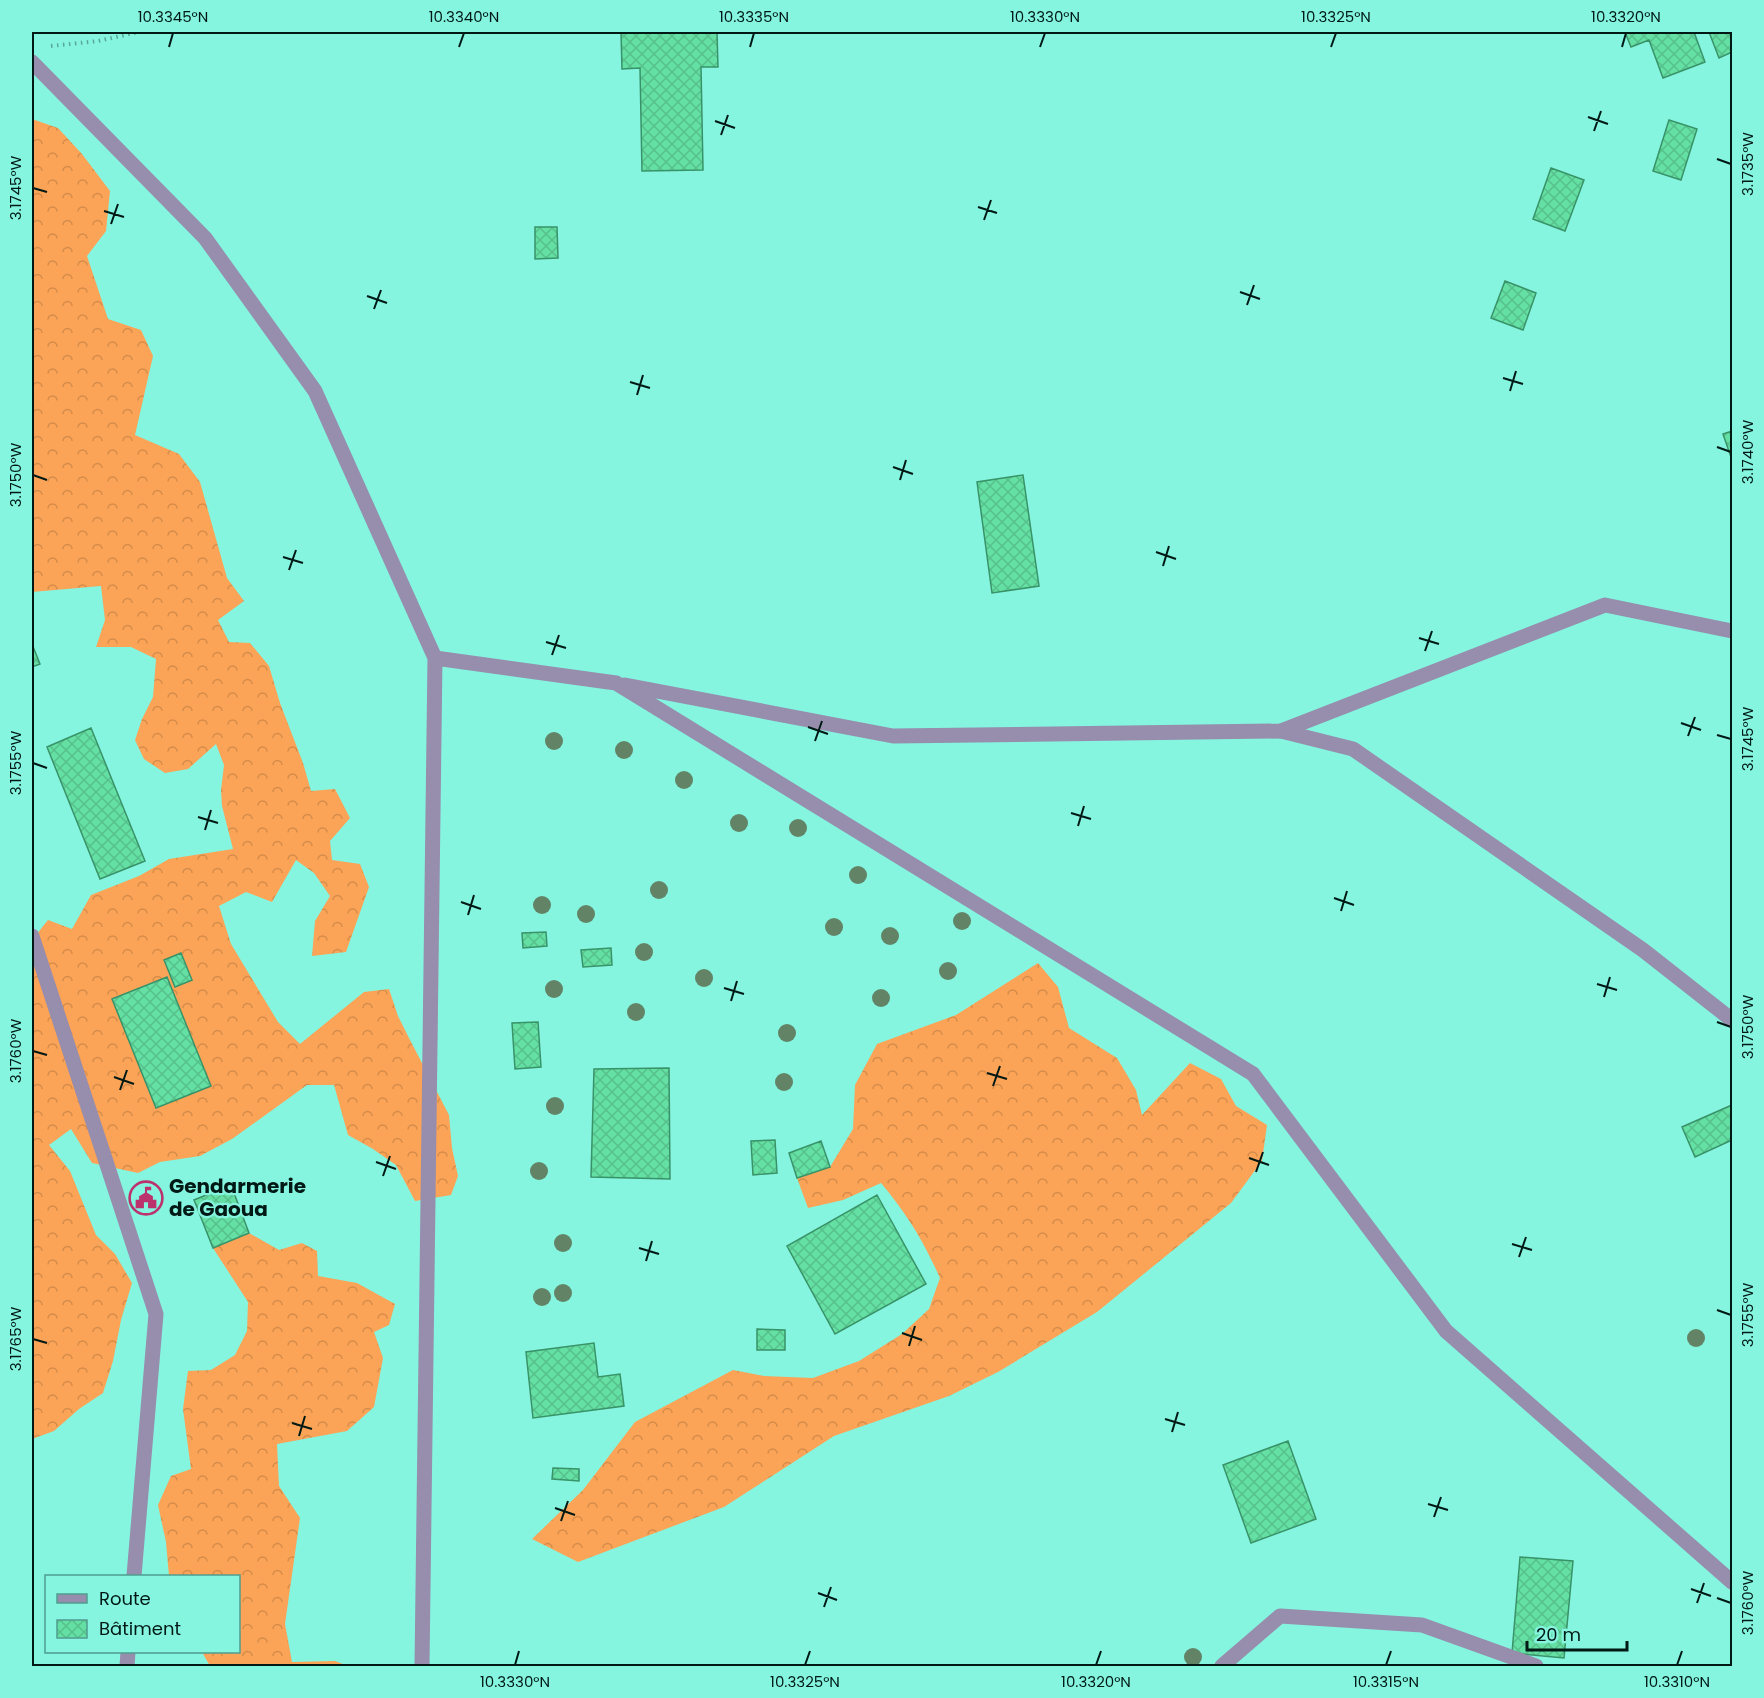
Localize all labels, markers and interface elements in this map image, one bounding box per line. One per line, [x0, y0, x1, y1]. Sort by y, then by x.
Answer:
text: 10.3345°N [138, 6, 208, 27]
text: 10.3340°N [429, 6, 499, 27]
text: 10.3335°N [719, 6, 789, 27]
text: 10.3330°N [1010, 6, 1080, 27]
text: 10.3325°N [1301, 6, 1371, 27]
text: 10.3320°N [1591, 6, 1661, 27]
text: 3.1735°W [1737, 132, 1758, 196]
text: 3.1745°W [5, 155, 26, 220]
text: 3.1740°W [1737, 419, 1758, 484]
text: 3.1750°W [5, 442, 26, 507]
text: 3.1745°W [1737, 706, 1758, 771]
text: 3.1755°W [5, 730, 26, 795]
text: 3.1750°W [1737, 994, 1758, 1059]
text: 3.1760°W [5, 1018, 26, 1083]
place label: Gendarmerie de Gaoua [169, 1172, 306, 1223]
public building icon: Gendarmerie de Gaoua [128, 1180, 164, 1216]
text: 3.1755°W [1737, 1282, 1758, 1347]
text: 3.1765°W [5, 1306, 26, 1371]
text: 3.1760°W [1737, 1570, 1758, 1635]
legend [45, 1575, 240, 1653]
text: Route [99, 1586, 151, 1611]
scale bar [1527, 1614, 1628, 1652]
text: Bâtiment [99, 1616, 181, 1641]
text: 20 m [1536, 1622, 1581, 1647]
text: 10.3330°N [480, 1671, 550, 1692]
text: 10.3325°N [770, 1671, 840, 1692]
text: 10.3320°N [1061, 1671, 1131, 1692]
text: 10.3315°N [1353, 1671, 1419, 1692]
text: 10.3310°N [1644, 1671, 1710, 1692]

